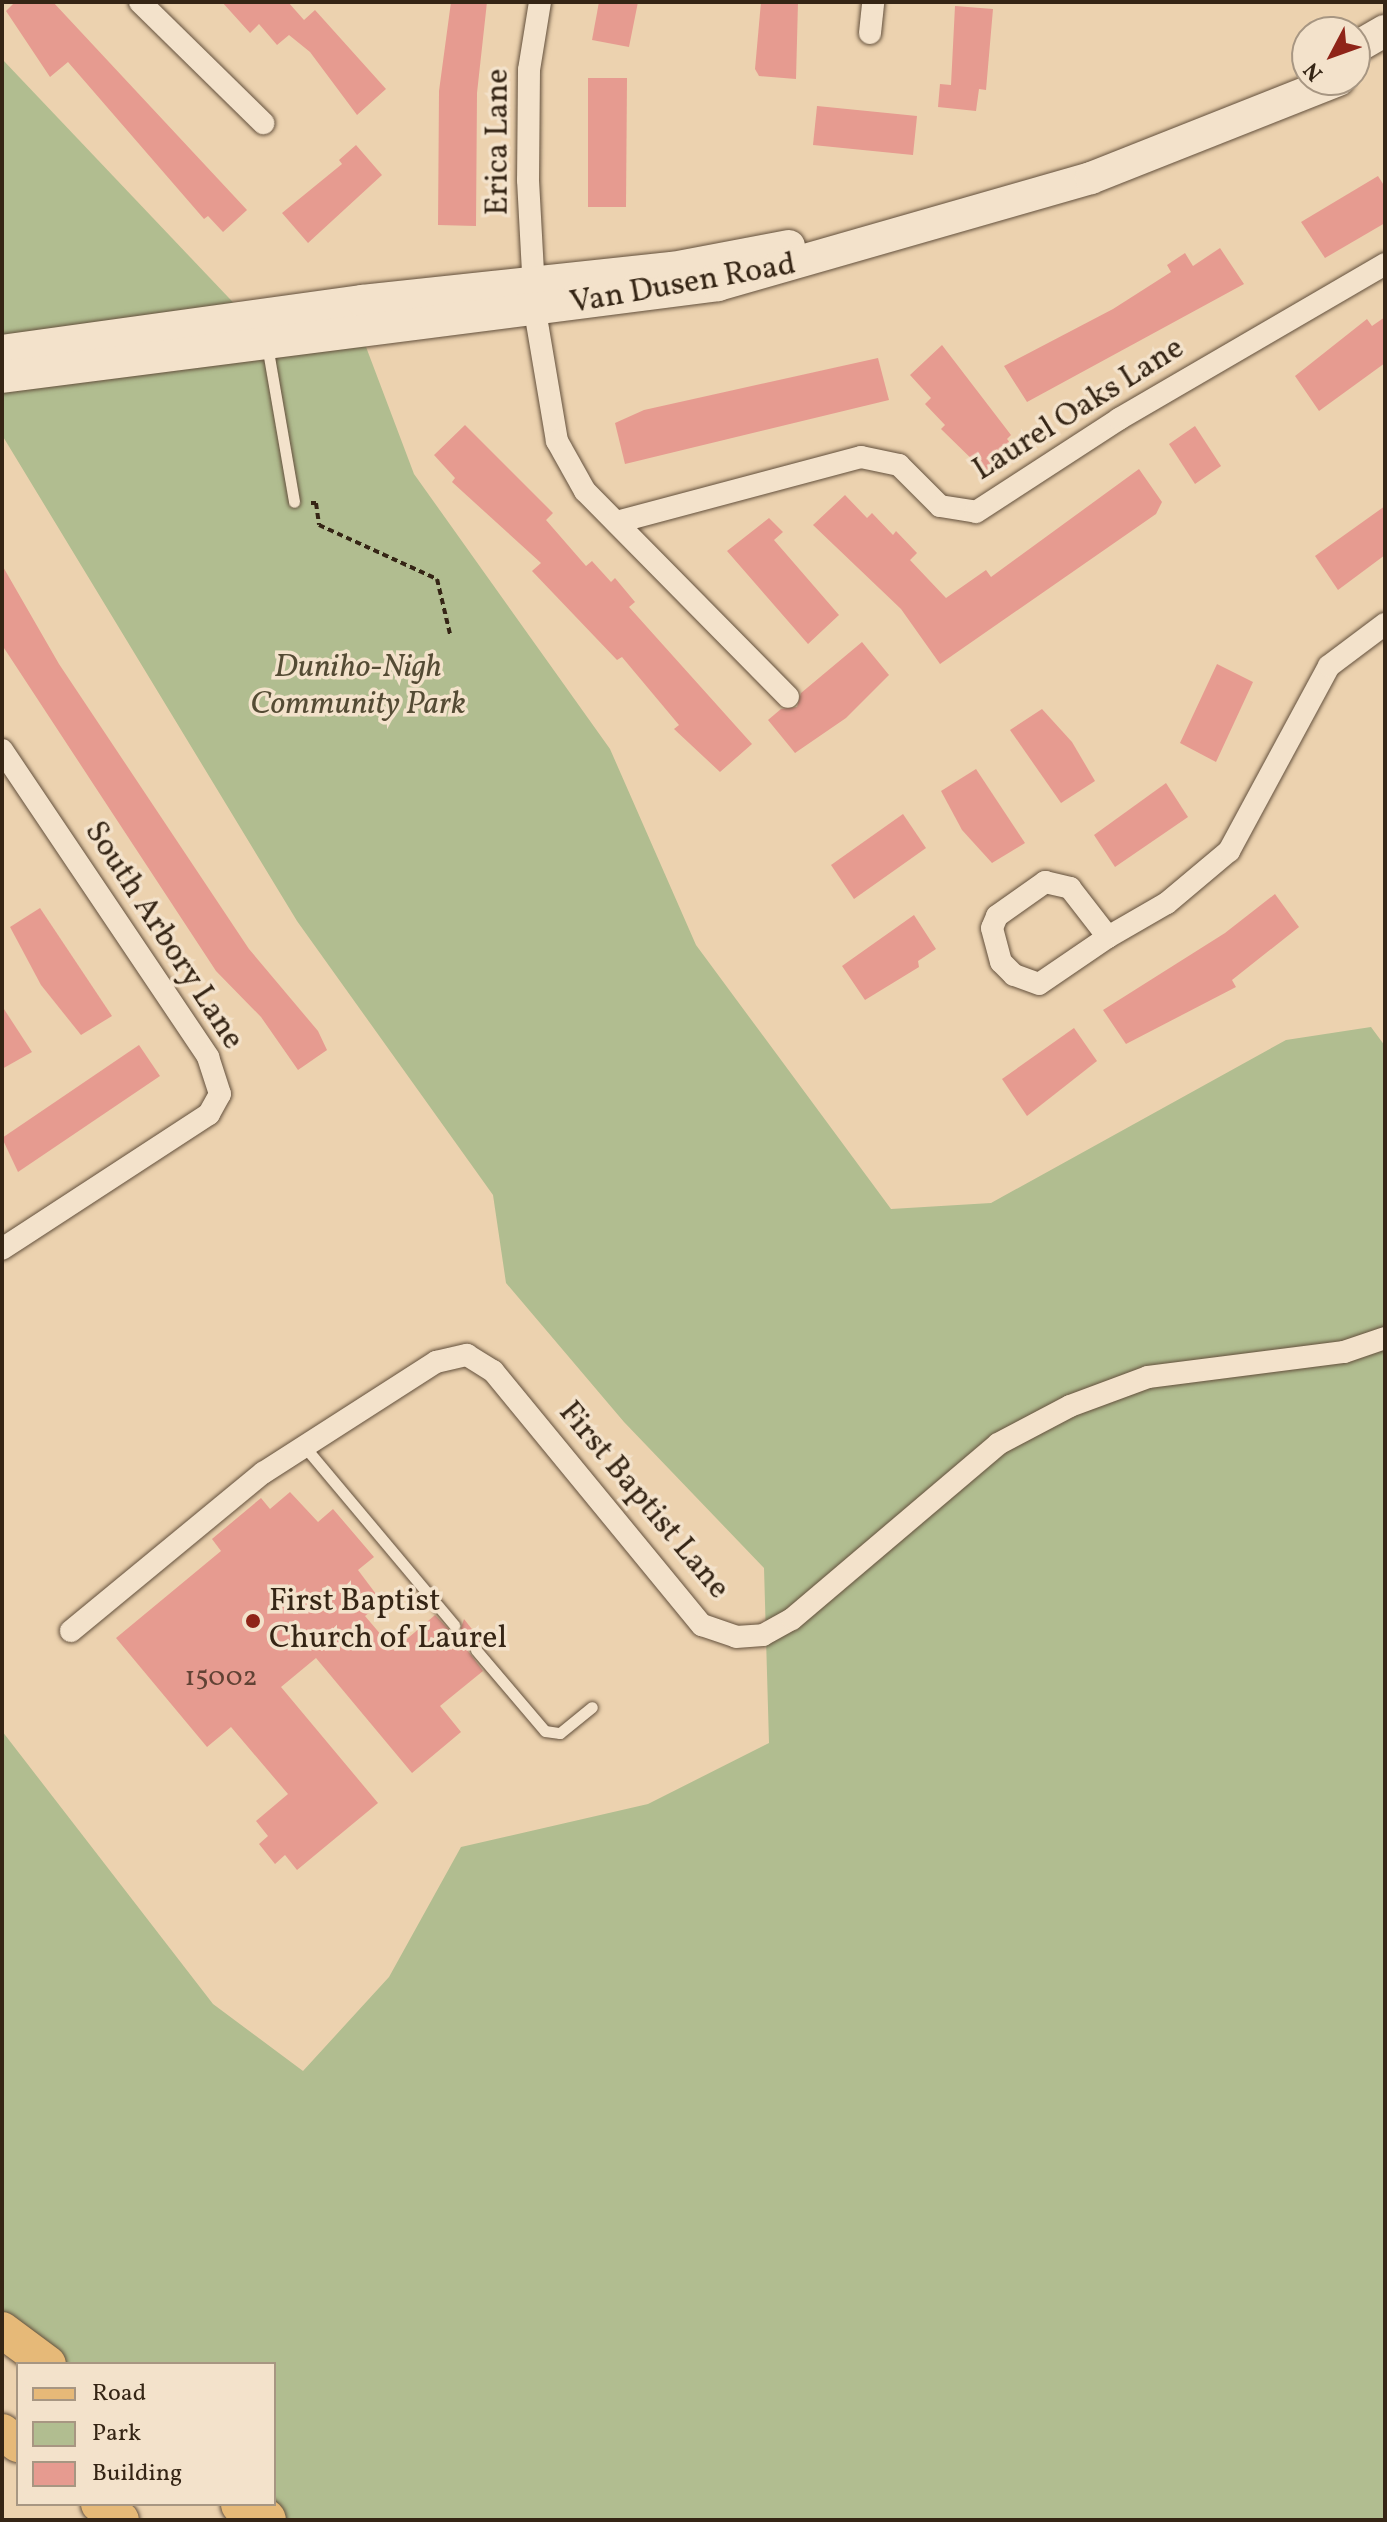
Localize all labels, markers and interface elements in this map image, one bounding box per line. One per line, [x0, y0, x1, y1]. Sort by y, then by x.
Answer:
north arrow [1291, 16, 1371, 96]
text: N [1297, 55, 1331, 87]
street label: Erica Lane [480, 68, 518, 216]
street label: Van Dusen Road [567, 246, 799, 324]
street label: Laurel Oaks Lane [966, 330, 1192, 490]
park label: Duniho-Nigh Community Park [250, 650, 466, 725]
street label: South Arbory Lane [75, 814, 251, 1058]
street label: First Baptist Lane [549, 1394, 737, 1608]
place label: First Baptist Church of Laurel [269, 1584, 504, 1659]
marker: First Baptist Church of Laurel [244, 1612, 262, 1630]
house number: 15002 [184, 1661, 258, 1695]
legend [16, 2362, 276, 2506]
text: Road [92, 2377, 146, 2411]
text: Park [92, 2417, 141, 2451]
text: Building [92, 2457, 182, 2491]

